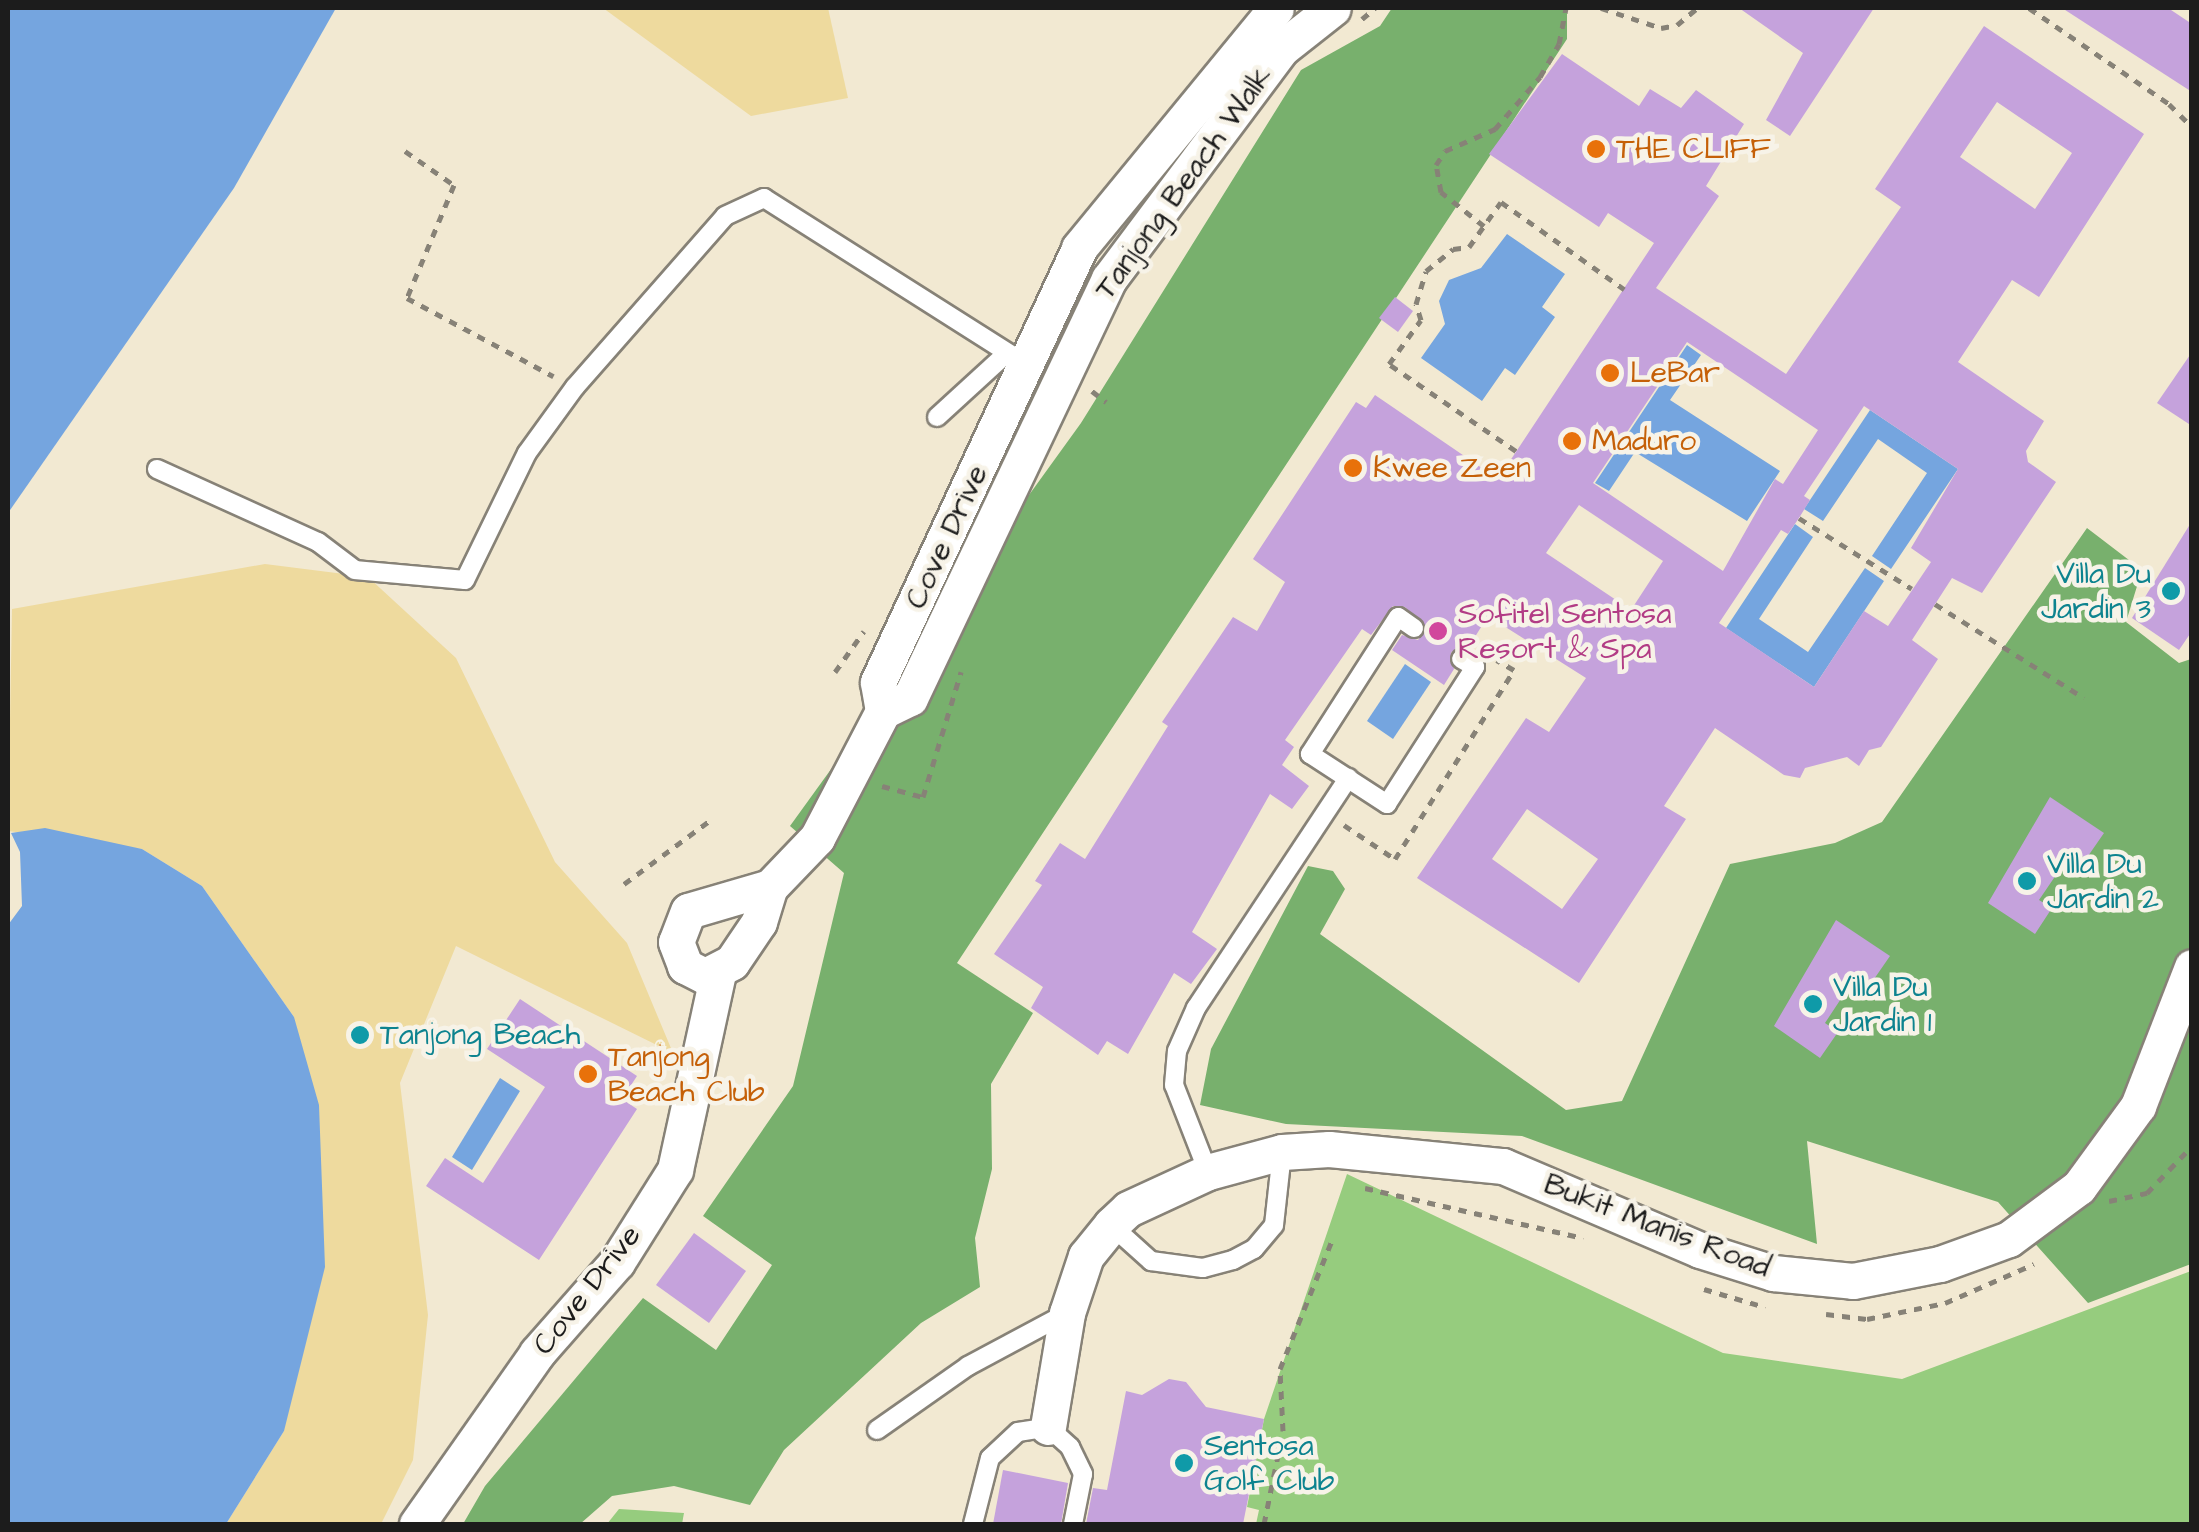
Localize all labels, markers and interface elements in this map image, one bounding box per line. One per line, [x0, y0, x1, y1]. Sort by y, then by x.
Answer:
street label: Tanjong Beach Walk [1087, 60, 1281, 306]
place label: THE CLIFF [1616, 131, 1771, 167]
marker: THE CLIFF [1585, 138, 1607, 160]
place label: LeBar [1630, 355, 1720, 391]
marker: LeBar [1599, 362, 1621, 384]
place label: Maduro [1592, 423, 1696, 459]
marker: Maduro [1561, 430, 1583, 452]
place label: Kwee Zeen [1373, 450, 1531, 486]
marker: Kwee Zeen [1342, 457, 1364, 479]
street label: Cove Drive [898, 459, 996, 615]
place label: Villa Du Jardin 3 [2041, 556, 2151, 626]
marker: Villa Du Jardin 3 [2160, 580, 2182, 602]
place label: Sofitel Sentosa Resort & Spa [1458, 596, 1671, 666]
marker: Sofitel Sentosa Resort & Spa [1427, 620, 1449, 642]
place label: Villa Du Jardin 2 [2047, 846, 2159, 916]
marker: Villa Du Jardin 2 [2016, 870, 2038, 892]
place label: Villa Du Jardin 1 [1833, 969, 1931, 1040]
marker: Villa Du Jardin 1 [1802, 993, 1824, 1015]
place label: Tanjong Beach [380, 1017, 580, 1053]
marker: Tanjong Beach [349, 1024, 371, 1046]
place label: Tanjong Beach Club [608, 1039, 765, 1110]
marker: Tanjong Beach Club [577, 1063, 599, 1085]
street label: Bukit Manis Road [1539, 1166, 1775, 1286]
street label: Cove Drive [525, 1218, 649, 1362]
place label: Sentosa Golf Club [1204, 1428, 1334, 1498]
marker: Sentosa Golf Club [1173, 1452, 1195, 1474]

